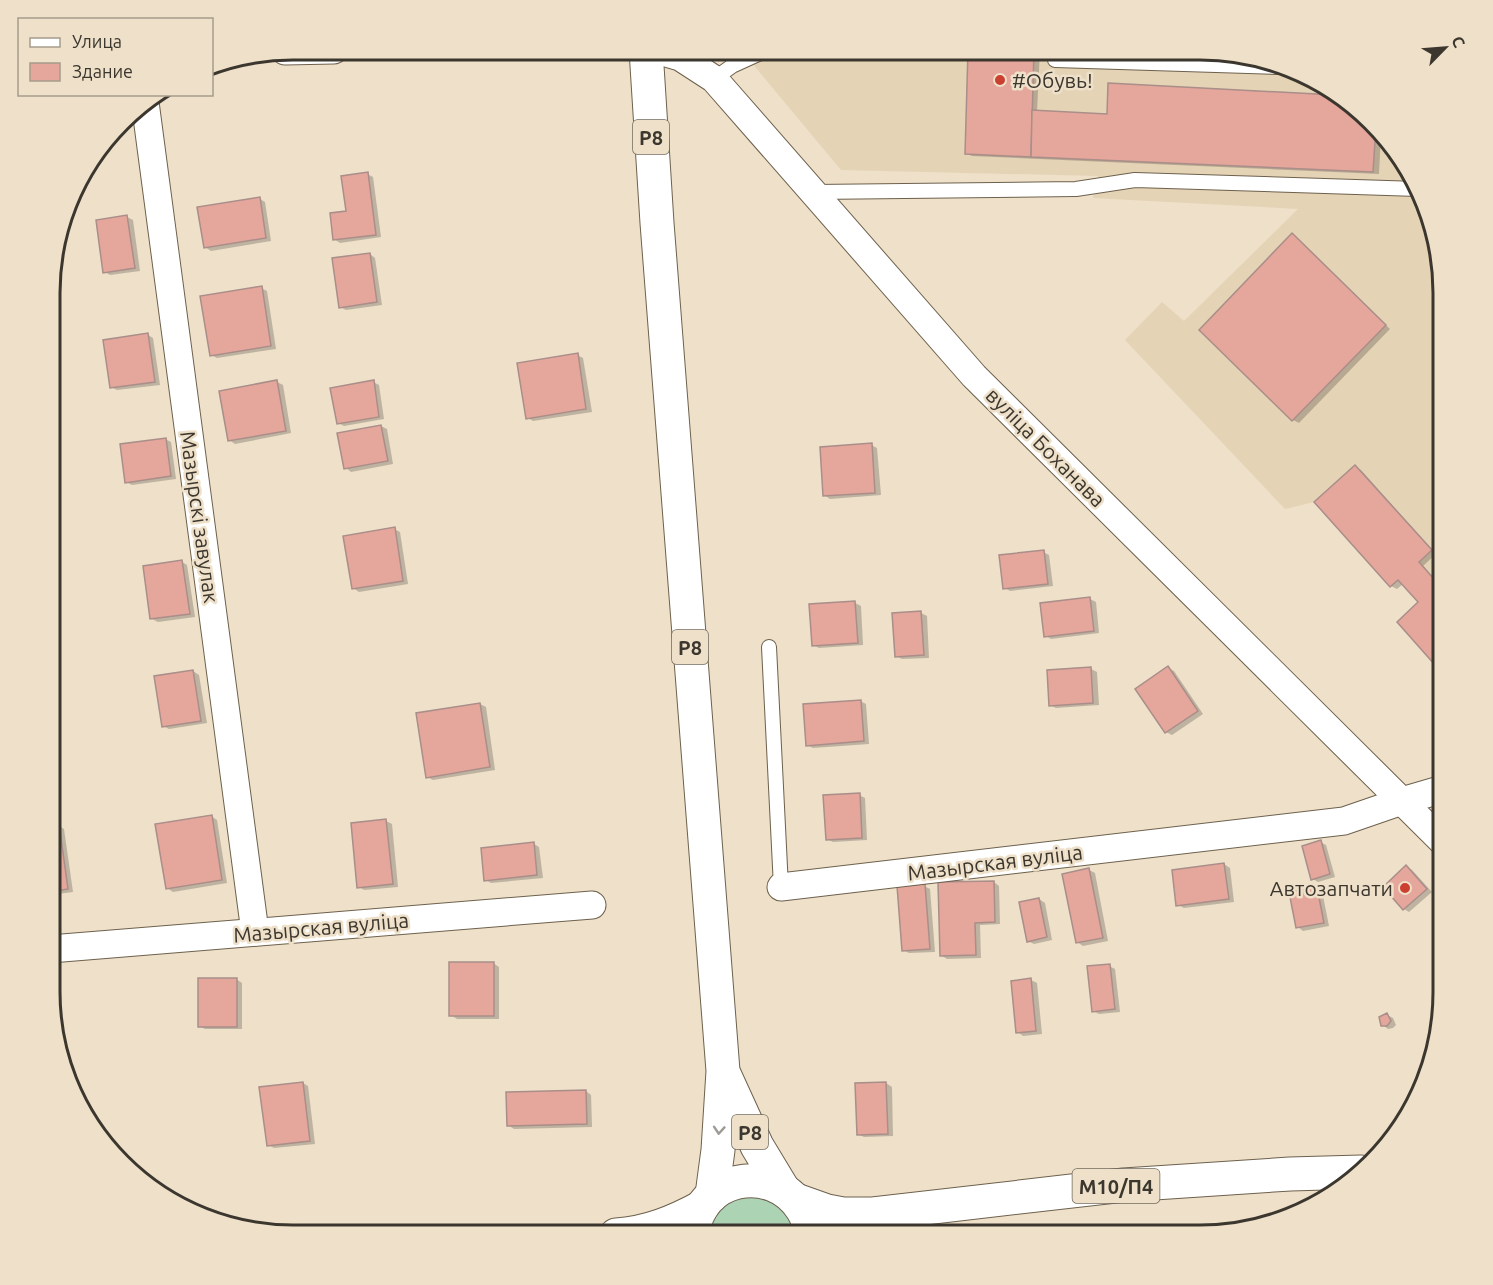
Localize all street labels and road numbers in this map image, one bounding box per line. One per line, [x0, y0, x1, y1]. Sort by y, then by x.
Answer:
road number: Р8 [633, 120, 669, 154]
street label: вуліца Боханава [982, 383, 1110, 511]
street label: Мазырскі завулак [176, 429, 224, 605]
road number: Р8 [672, 630, 708, 664]
street label: Мазырская вуліца [906, 839, 1084, 885]
street label: Мазырская вуліца [232, 907, 410, 947]
road number: Р8 [732, 1115, 768, 1149]
road number: М10/П4 [1072, 1169, 1160, 1203]

